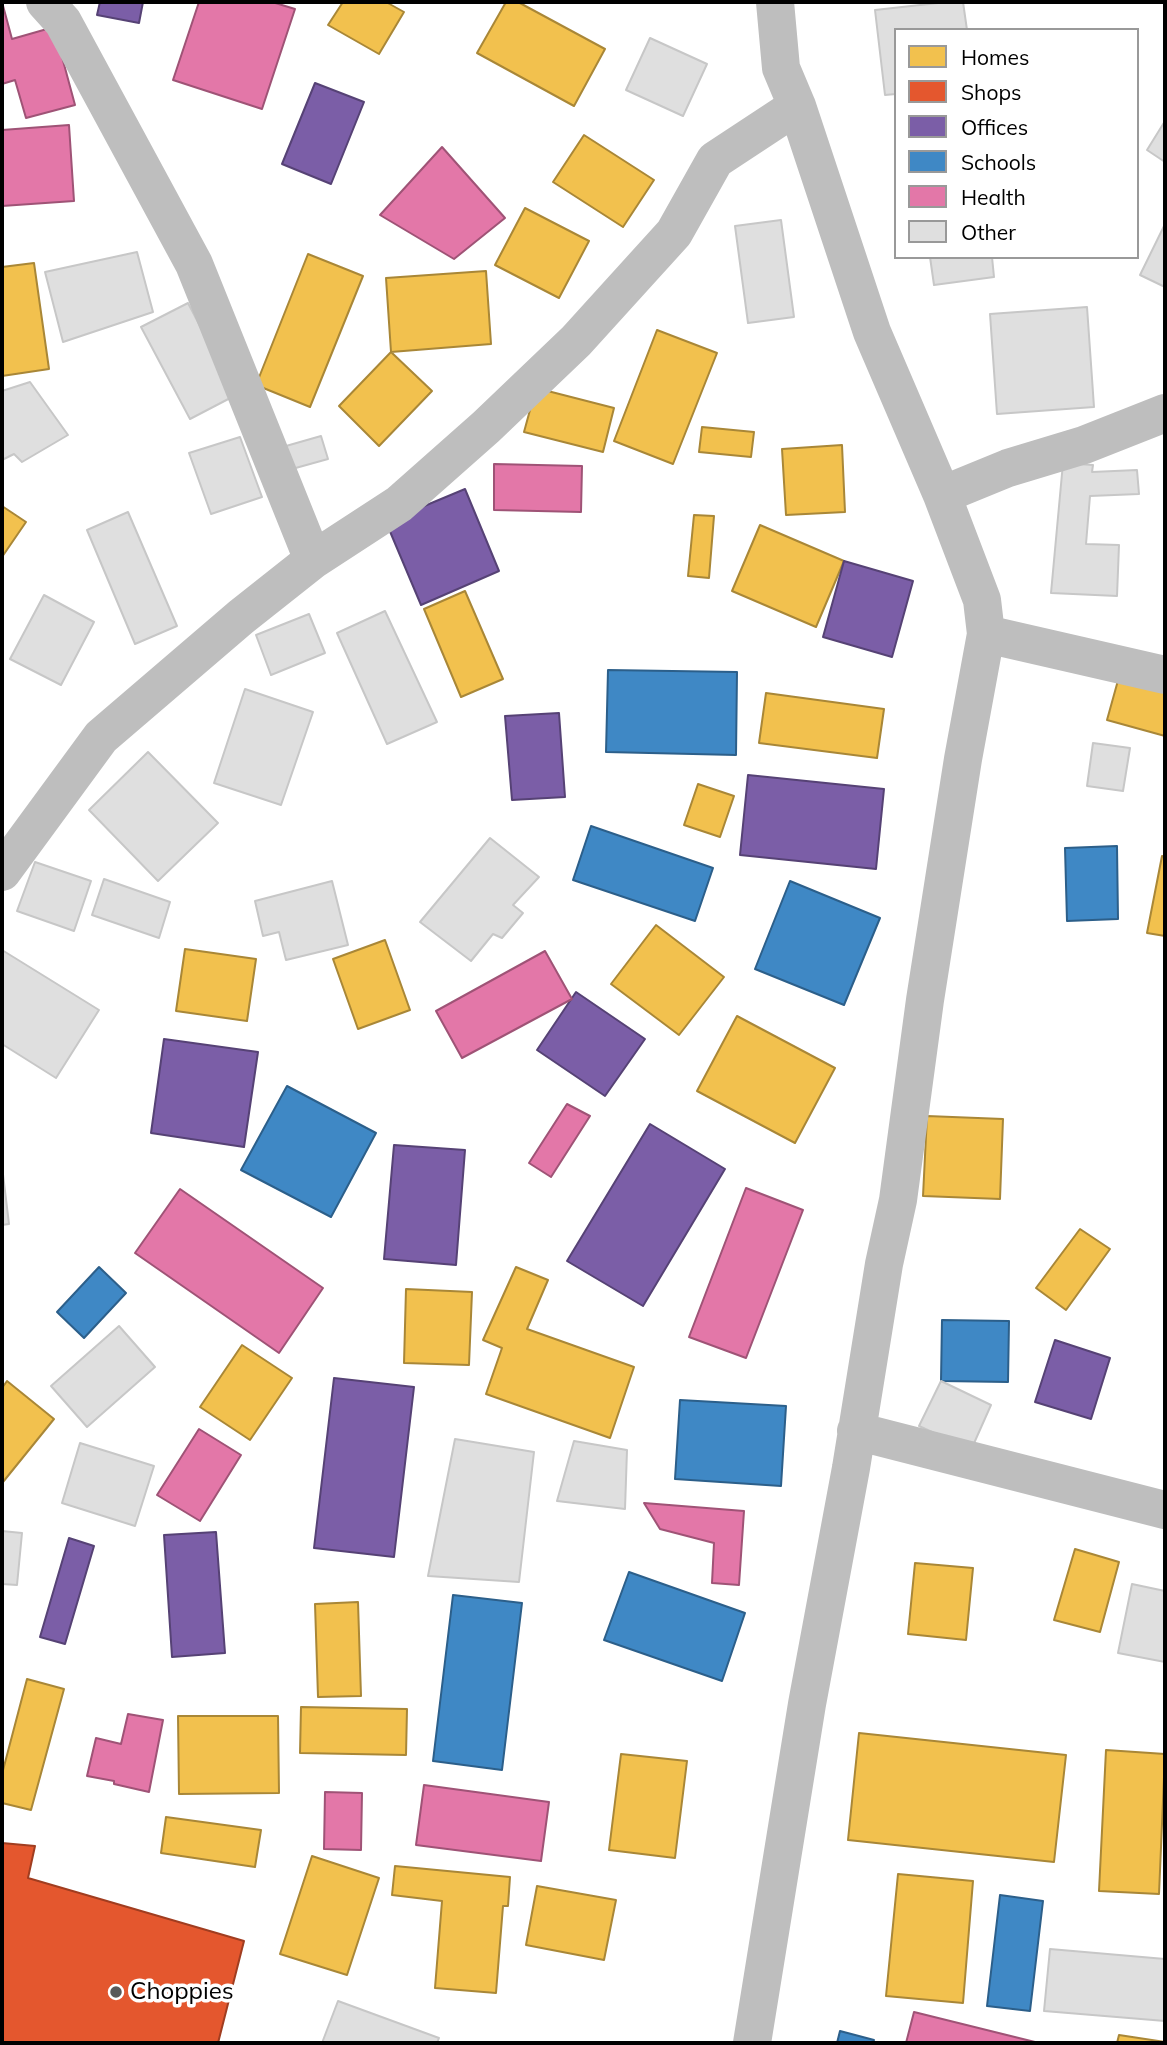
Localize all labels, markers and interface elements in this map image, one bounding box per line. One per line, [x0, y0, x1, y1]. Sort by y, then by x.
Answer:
legend [894, 28, 1139, 259]
text: Homes [961, 44, 1029, 70]
text: Shops [961, 79, 1021, 105]
text: Offices [961, 114, 1028, 140]
text: Schools [961, 149, 1036, 175]
text: Health [961, 184, 1026, 210]
text: Other [961, 219, 1016, 245]
place label: Choppies [130, 1978, 234, 2006]
marker: Choppies [108, 1984, 124, 2000]

